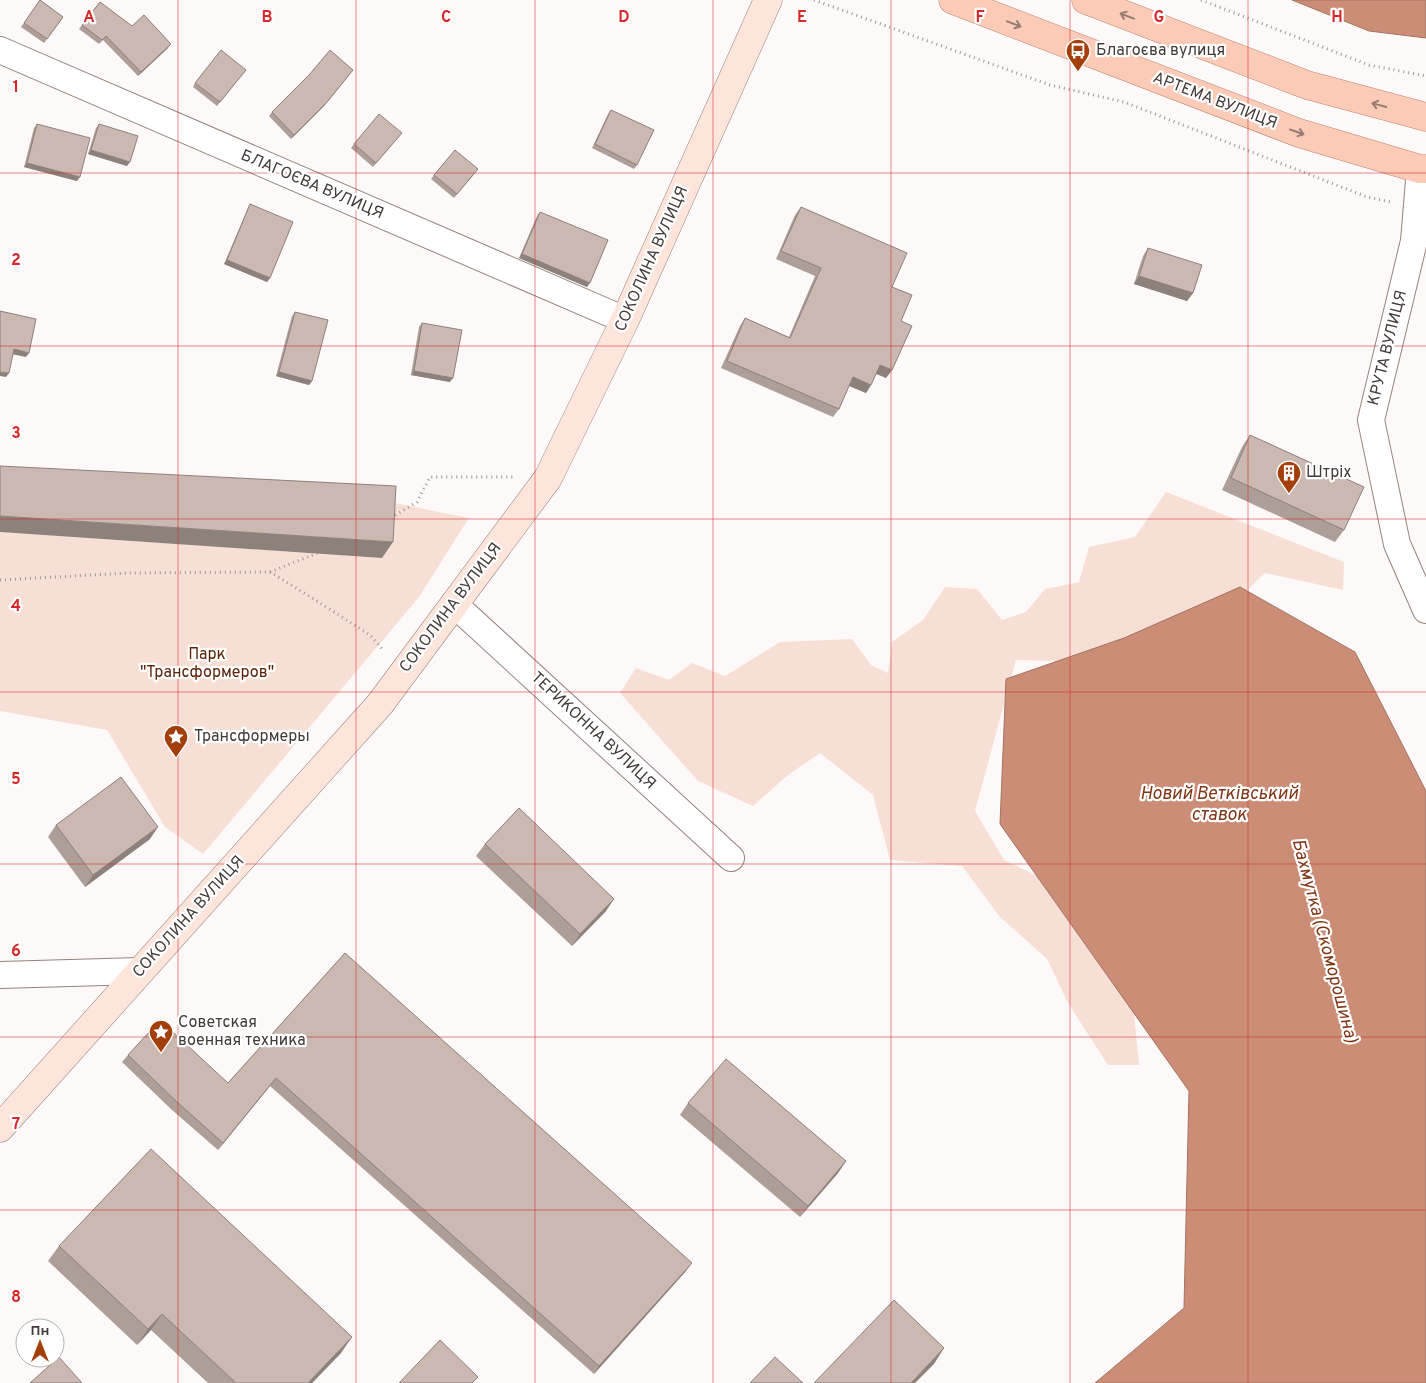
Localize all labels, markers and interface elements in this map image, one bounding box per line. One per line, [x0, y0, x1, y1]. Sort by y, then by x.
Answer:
text: A [83, 8, 95, 28]
text: B [261, 8, 273, 28]
text: C [441, 8, 451, 28]
text: D [618, 8, 630, 28]
text: E [797, 8, 807, 28]
text: F [975, 8, 985, 28]
text: G [1154, 8, 1164, 28]
text: H [1331, 8, 1343, 28]
one-way arrow [1120, 11, 1135, 20]
one-way arrow [1006, 20, 1022, 29]
bus stop icon: Благоєва вулиця [1065, 38, 1091, 72]
place label: Благоєва вулиця [1096, 41, 1225, 61]
street label: АРТЕМА ВУЛИЦЯ [1150, 68, 1280, 134]
text: 1 [13, 78, 19, 98]
one-way arrow [1371, 99, 1387, 109]
one-way arrow [1289, 128, 1304, 137]
street label: БЛАГОЄВА ВУЛИЦЯ [237, 146, 387, 224]
street label: СОКОЛИНА ВУЛИЦЯ [611, 183, 693, 335]
text: 2 [11, 251, 21, 271]
street label: КРУТА ВУЛИЦЯ [1364, 288, 1412, 408]
text: 3 [11, 424, 21, 444]
building icon: Штріх [1276, 460, 1302, 494]
place label: Штріх [1306, 463, 1352, 483]
street label: СОКОЛИНА ВУЛИЦЯ [396, 539, 506, 677]
text: 4 [11, 597, 21, 617]
park label: Парк "Трансформеров" [140, 645, 274, 683]
street label: ТЕРИКОННА ВУЛИЦЯ [526, 668, 660, 794]
place icon: Трансформеры [163, 724, 189, 758]
place label: Трансформеры [194, 727, 310, 747]
text: 5 [11, 770, 21, 790]
water label: Новий Ветківський ставок [1140, 783, 1299, 827]
water label: Бахмутка (Скоморошина) [1286, 836, 1362, 1046]
street label: СОКОЛИНА ВУЛИЦЯ [129, 852, 249, 982]
text: 6 [11, 942, 21, 962]
place label: Советская военная техника [178, 1013, 306, 1051]
place icon: Советская военная техника [148, 1019, 174, 1053]
text: 7 [12, 1115, 20, 1135]
text: 8 [11, 1288, 21, 1308]
north arrow [15, 1318, 65, 1368]
text: Пн [31, 1323, 49, 1340]

